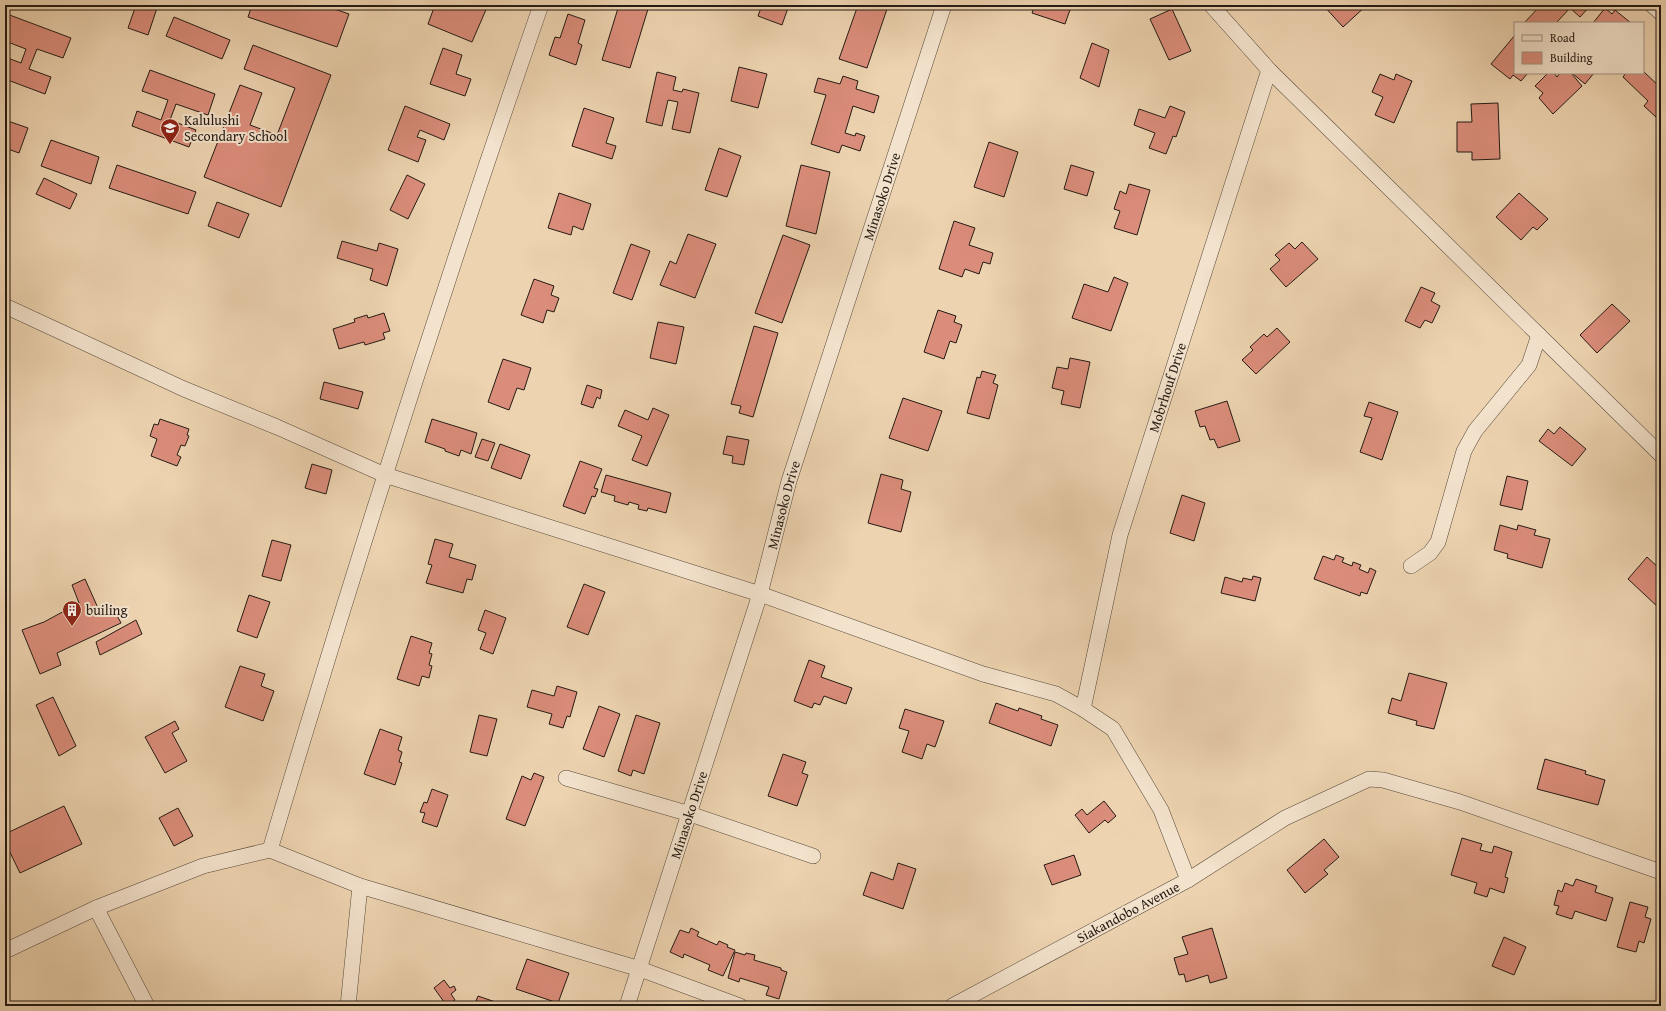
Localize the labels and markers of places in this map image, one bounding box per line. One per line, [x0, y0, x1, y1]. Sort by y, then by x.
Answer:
place label: Kalulushi Secondary School [184, 110, 288, 146]
school or university icon: Kalulushi Secondary School [159, 117, 181, 145]
building icon: builing [61, 599, 83, 627]
place label: builing [86, 600, 127, 620]

